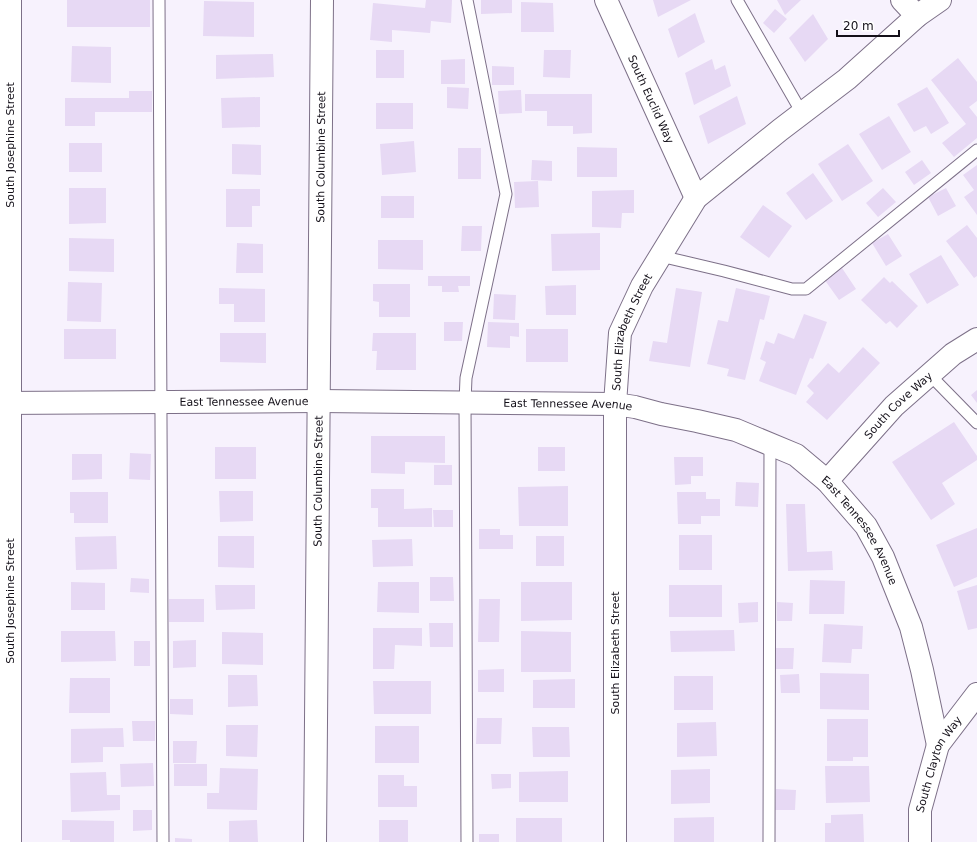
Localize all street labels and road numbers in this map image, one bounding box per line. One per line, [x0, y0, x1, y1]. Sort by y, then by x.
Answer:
street label: South Euclid Way [625, 53, 677, 146]
street label: South Josephine Street [4, 82, 17, 208]
street label: South Columbine Street [314, 91, 328, 223]
street label: South Elizabeth Street [609, 271, 655, 391]
street label: South Cove Way [861, 369, 935, 441]
street label: East Tennessee Avenue [179, 395, 309, 408]
street label: East Tennessee Avenue [503, 396, 634, 413]
street label: South Columbine Street [311, 415, 325, 547]
street label: East Tennessee Avenue [819, 473, 900, 587]
street label: South Josephine Street [4, 538, 17, 664]
street label: South Elizabeth Street [609, 591, 622, 715]
street label: South Clayton Way [913, 713, 965, 814]

